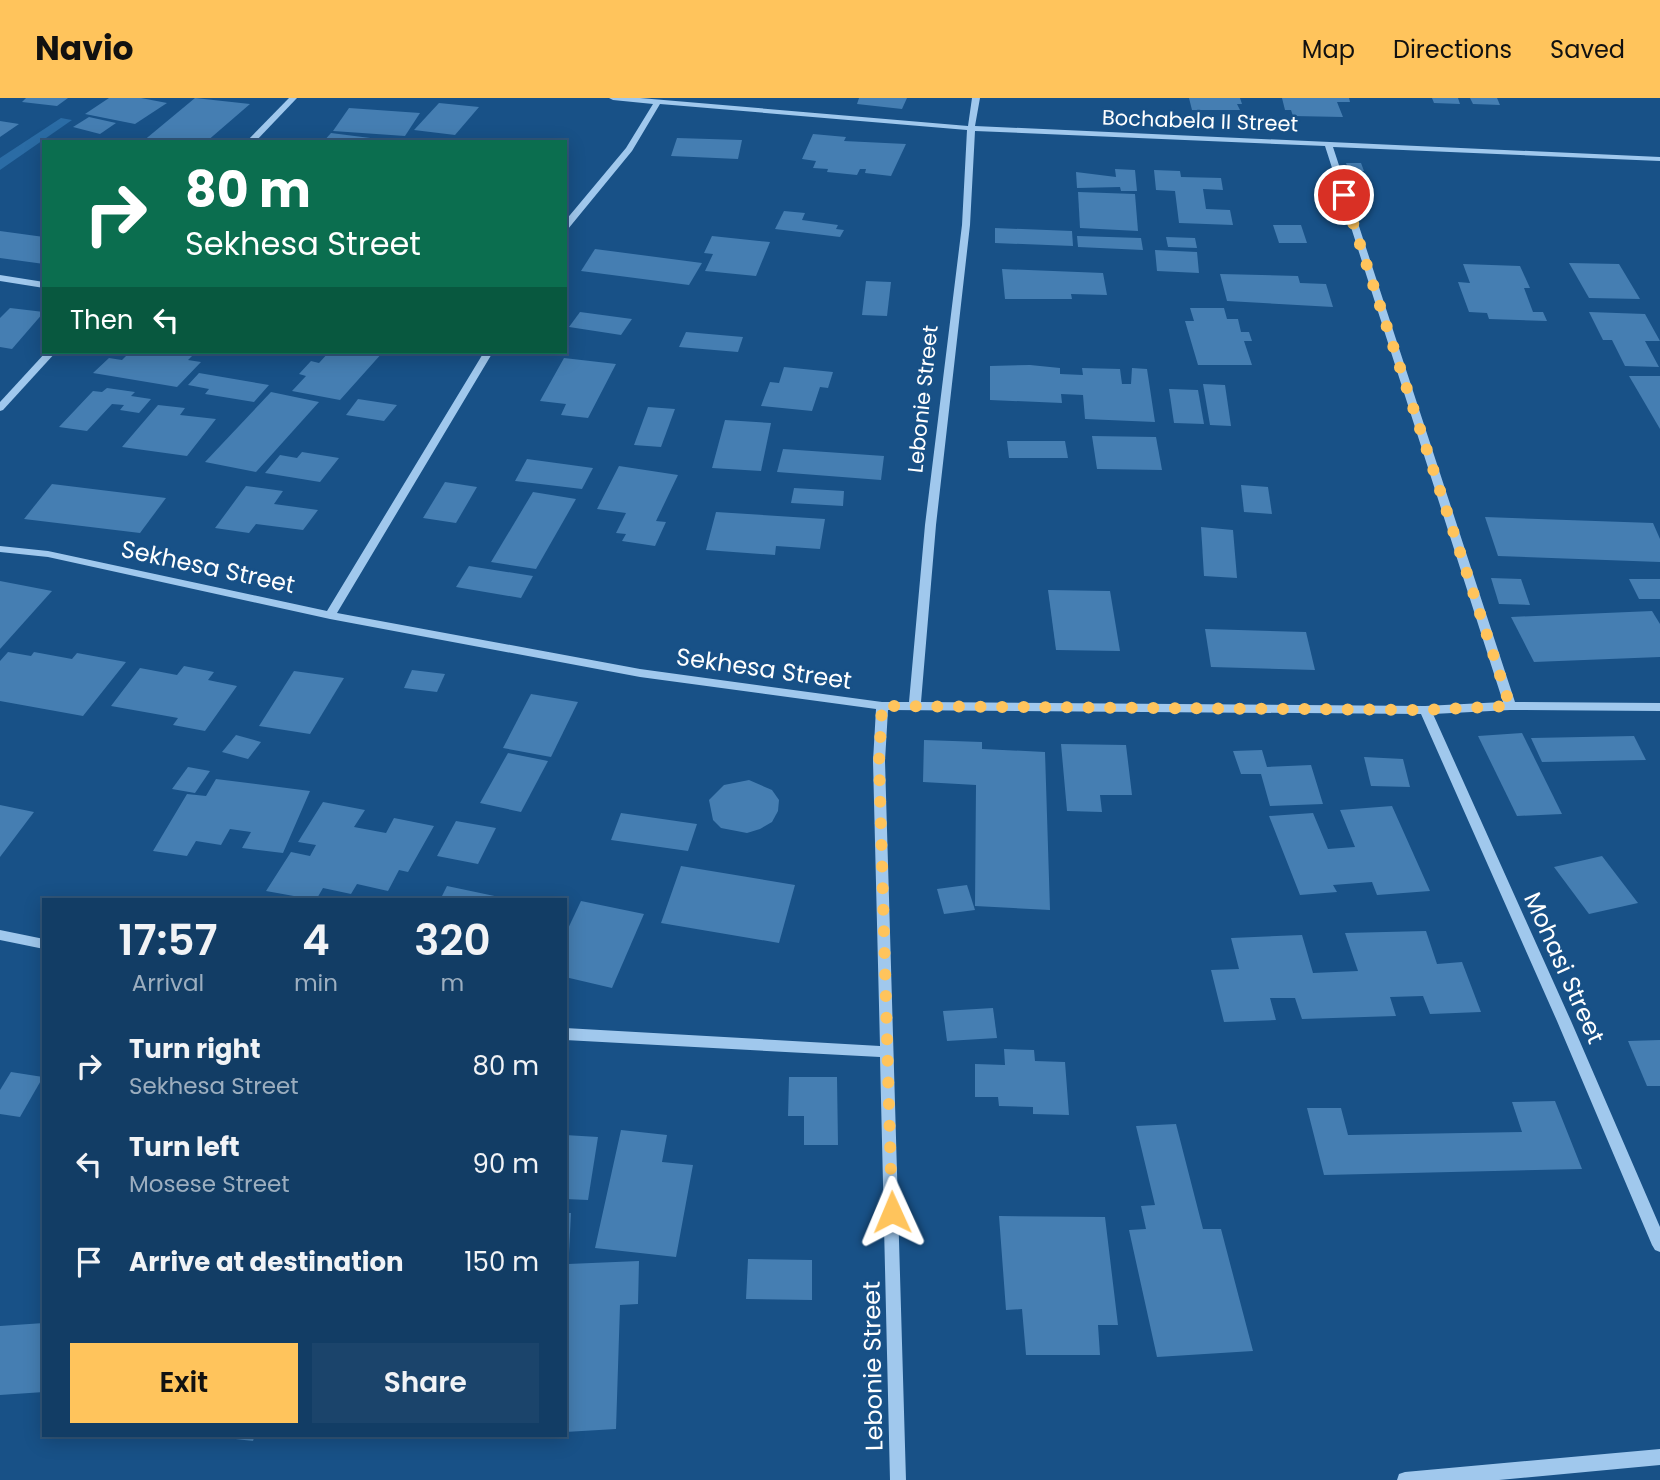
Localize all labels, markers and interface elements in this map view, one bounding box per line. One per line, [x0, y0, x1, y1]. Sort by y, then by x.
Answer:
text: Navio [35, 25, 134, 72]
text: Map [1302, 33, 1355, 66]
text: Directions [1393, 33, 1512, 66]
text: Saved [1550, 33, 1625, 66]
street label: Bochabela II Street [1101, 103, 1299, 138]
text: 80 m [185, 156, 311, 224]
pin [1314, 165, 1374, 225]
icon: right [70, 168, 161, 259]
icon: arrive [1325, 176, 1363, 214]
text: Sekhesa Street [185, 221, 421, 266]
icon: left [147, 301, 185, 339]
text: Then [70, 302, 133, 338]
street label: Lebonie Street [900, 324, 945, 474]
street label: Sekhesa Street [118, 532, 298, 601]
street label: Sekhesa Street [674, 640, 854, 697]
street label: Mohasi Street [1516, 887, 1613, 1049]
text: 17:57 [118, 911, 218, 970]
text: 4 [302, 911, 330, 970]
text: 320 [414, 911, 491, 970]
text: Arrival [132, 967, 204, 999]
text: min [294, 967, 338, 999]
text: m [441, 967, 464, 999]
text: Turn right [129, 1031, 261, 1067]
icon: right [70, 1047, 108, 1085]
text: 80 m [473, 1048, 539, 1084]
text: Sekhesa Street [129, 1070, 299, 1102]
text: Turn left [129, 1129, 240, 1165]
icon: left [70, 1145, 108, 1183]
text: 90 m [473, 1146, 539, 1182]
text: Mosese Street [129, 1168, 290, 1200]
position arrow [855, 1175, 929, 1249]
icon: arrive [70, 1243, 108, 1281]
text: Arrive at destination [129, 1244, 404, 1280]
text: 150 m [464, 1244, 539, 1280]
street label: Lebonie Street [855, 1281, 890, 1451]
button: Exit [70, 1343, 298, 1423]
button: Share [312, 1343, 539, 1423]

